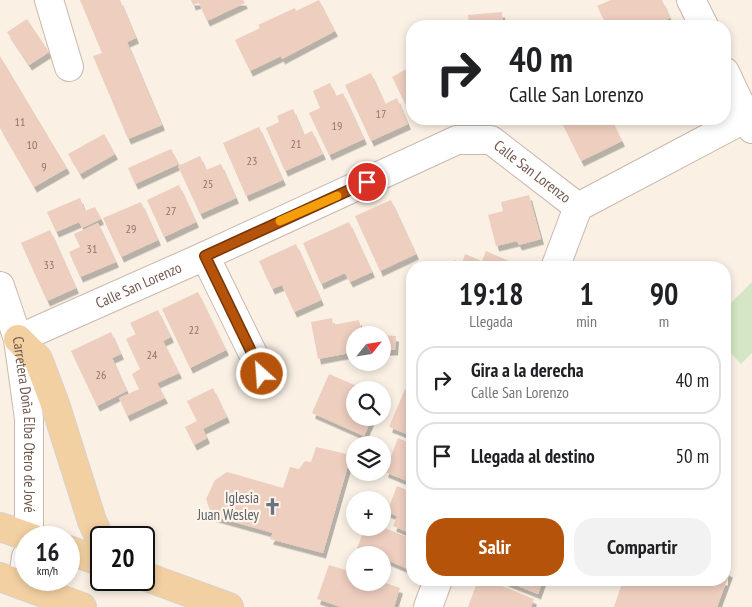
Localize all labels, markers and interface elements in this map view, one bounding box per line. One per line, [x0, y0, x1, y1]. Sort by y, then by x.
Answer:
text: 40 m [509, 36, 573, 82]
icon: right [426, 40, 491, 105]
text: Calle San Lorenzo [509, 80, 644, 108]
house number: 17 [376, 106, 386, 121]
house number: 11 [15, 114, 25, 129]
house number: 19 [332, 118, 342, 133]
house number: 21 [291, 136, 301, 151]
street label: Calle San Lorenzo [490, 136, 575, 207]
house number: 10 [27, 137, 37, 152]
house number: 23 [247, 153, 257, 168]
house number: 9 [41, 159, 47, 174]
pin [346, 161, 388, 203]
icon: arrive [353, 168, 381, 196]
house number: 25 [203, 176, 213, 191]
house number: 27 [166, 203, 176, 218]
house number: 29 [126, 221, 136, 236]
house number: 31 [87, 241, 97, 256]
house number: 33 [44, 257, 54, 272]
street label: Calle San Lorenzo [93, 258, 184, 312]
text: 19:18 [459, 274, 524, 313]
text: 1 [579, 274, 594, 313]
text: 90 [650, 274, 678, 313]
text: Llegada [469, 311, 513, 331]
text: min [576, 311, 597, 331]
text: m [659, 311, 669, 331]
house number: 22 [189, 322, 199, 337]
north arrow [346, 326, 391, 371]
map controls [346, 326, 391, 591]
street label: Carretera Doña Elba Otero de Jové [9, 335, 39, 513]
house number: 24 [147, 347, 158, 362]
position arrow [235, 347, 287, 399]
text: Gira a la derecha [471, 358, 584, 382]
icon: right [428, 366, 456, 394]
house number: 26 [96, 367, 106, 382]
text: 40 m [676, 368, 709, 392]
button: search [346, 381, 391, 426]
text: Calle San Lorenzo [471, 382, 569, 402]
button: layers [346, 436, 391, 481]
icon: arrive [428, 442, 456, 470]
text: Llegada al destino [471, 444, 595, 468]
text: 50 m [676, 444, 709, 468]
place label: Iglesia Juan Wesley [196, 488, 259, 524]
button: + [346, 491, 391, 536]
church icon: Iglesia Juan Wesley [263, 497, 283, 517]
button: Salir [426, 518, 564, 576]
button: Compartir [574, 518, 711, 576]
speed limit sign: 20 [90, 526, 155, 591]
text: 16 [36, 536, 59, 568]
button: − [346, 546, 391, 591]
text: km/h [37, 563, 58, 578]

